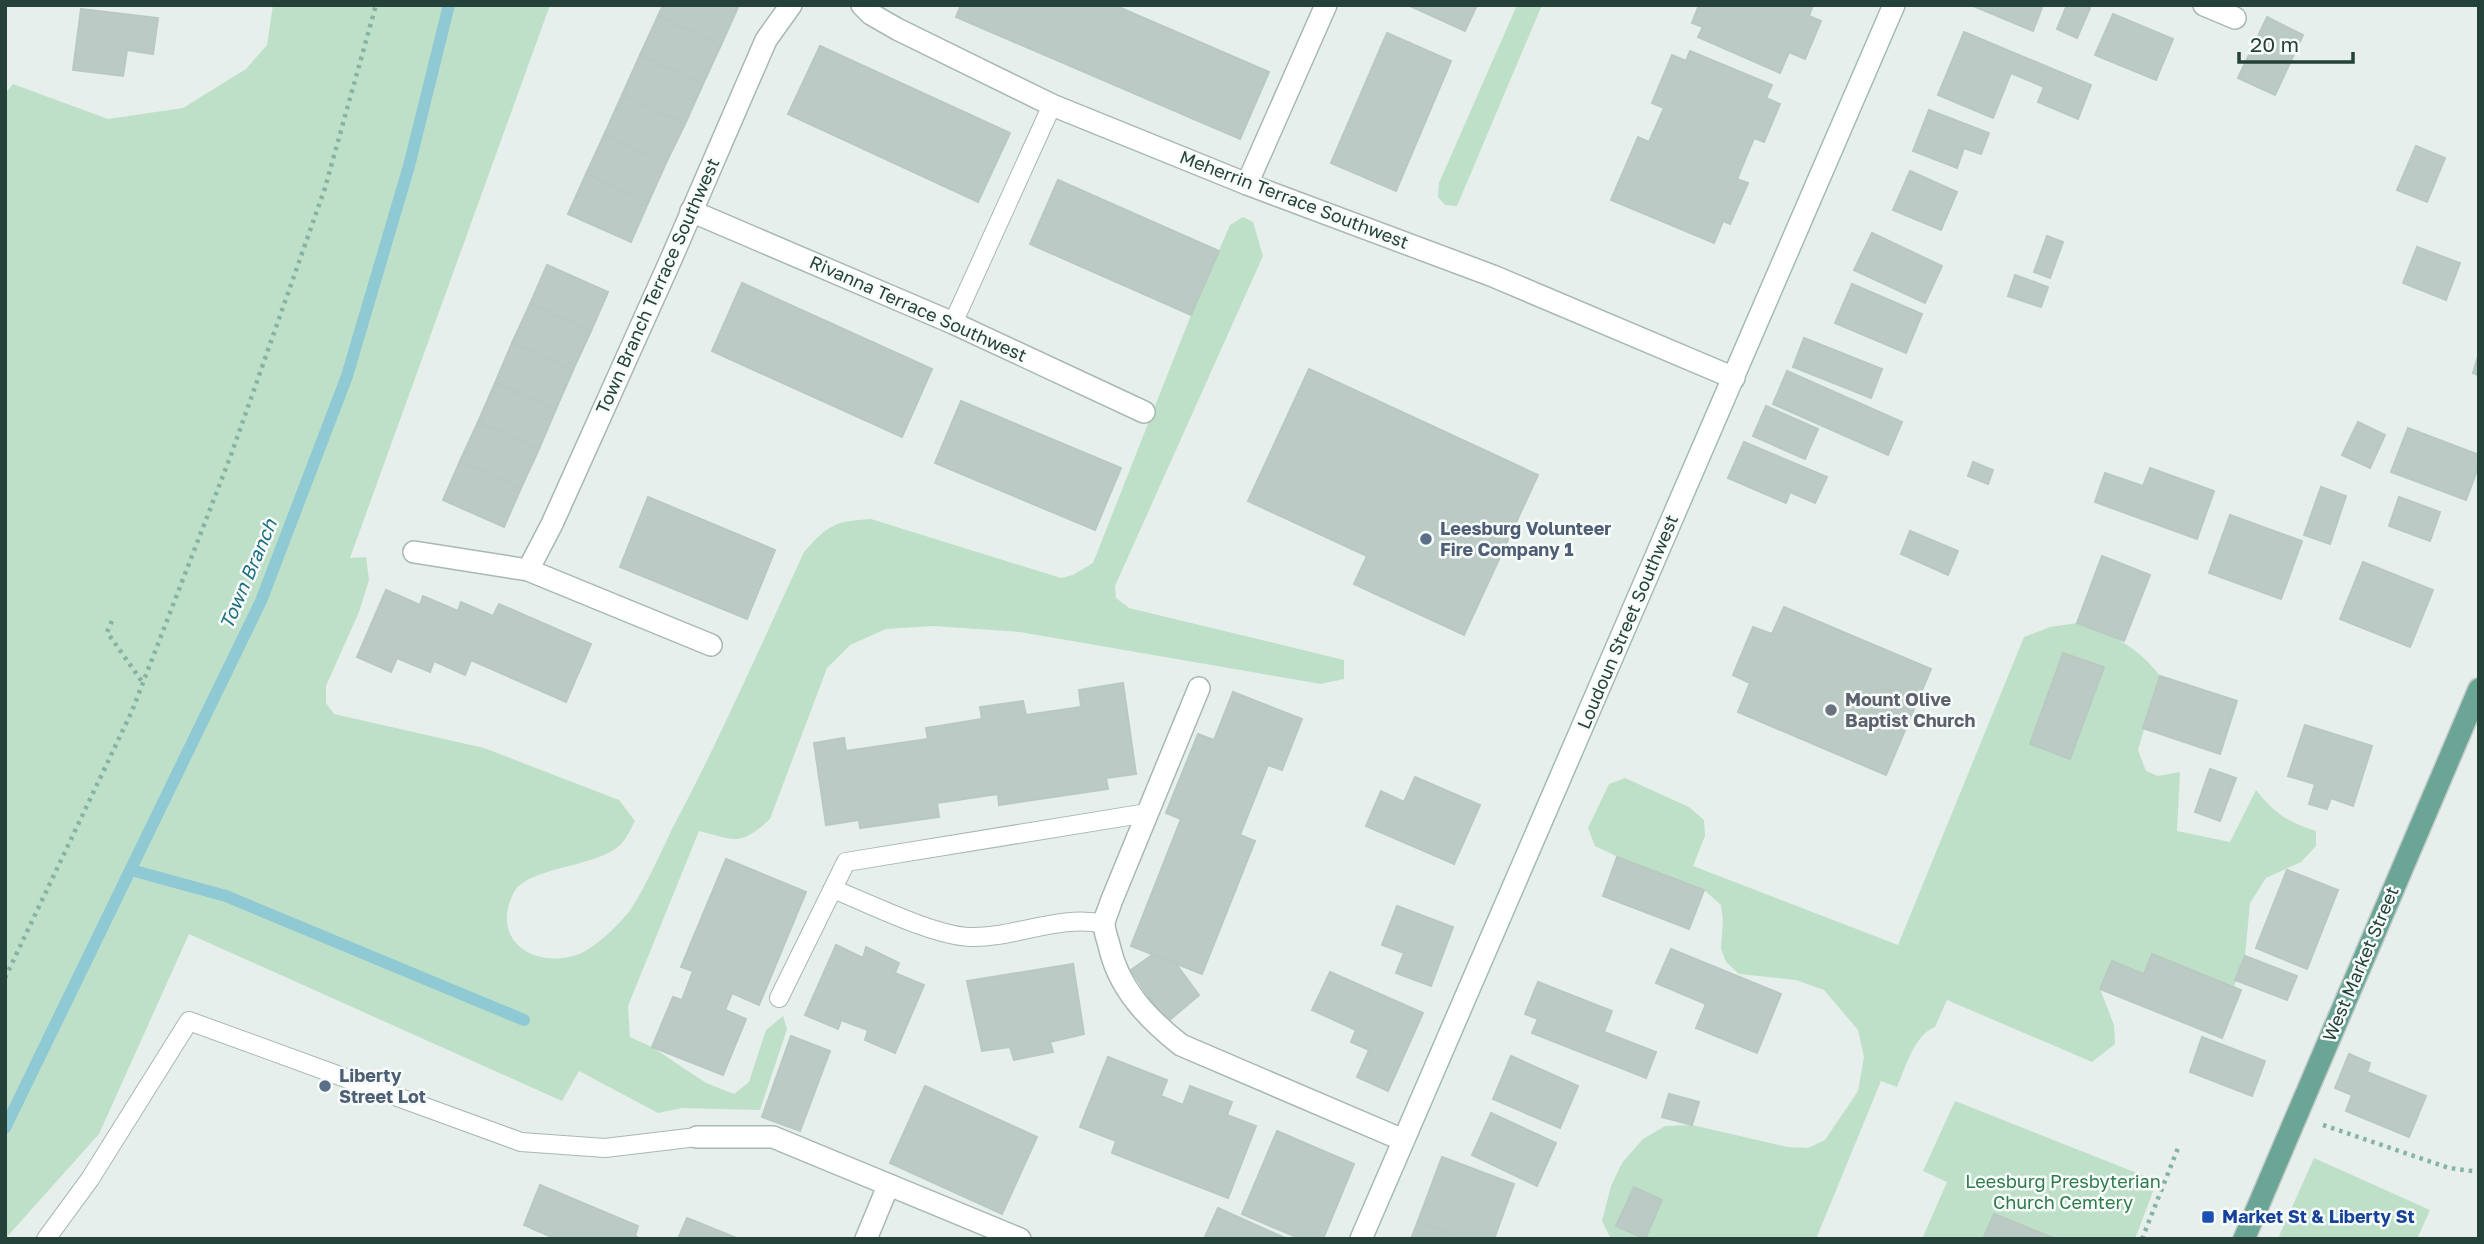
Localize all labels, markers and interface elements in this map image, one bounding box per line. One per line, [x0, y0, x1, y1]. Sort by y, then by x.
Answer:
scale bar [2239, 21, 2353, 65]
text: 20 m [2250, 31, 2299, 57]
street label: Meherrin Terrace Southwest [1177, 145, 1412, 253]
street label: Town Branch Terrace Southwest [591, 154, 724, 417]
street label: Rivanna Terrace Southwest [806, 250, 1030, 366]
street label: Loudoun Street Southwest [1572, 511, 1682, 732]
water label: Town Branch [214, 514, 282, 632]
place label: Leesburg Volunteer Fire Company 1 [1440, 517, 1611, 560]
marker: Leesburg Volunteer Fire Company 1 [1418, 531, 1434, 547]
place label: Mount Olive Baptist Church [1845, 688, 1975, 731]
marker: Mount Olive Baptist Church [1823, 702, 1839, 718]
street label: West Market Street [2317, 883, 2403, 1044]
place label: Liberty Street Lot [339, 1064, 426, 1107]
marker: Liberty Street Lot [317, 1078, 333, 1094]
park label: Leesburg Presbyterian Church Cemtery [1965, 1170, 2161, 1213]
place label: Market St & Liberty St [2222, 1205, 2415, 1227]
marker: Market St & Liberty St [2200, 1209, 2216, 1225]

